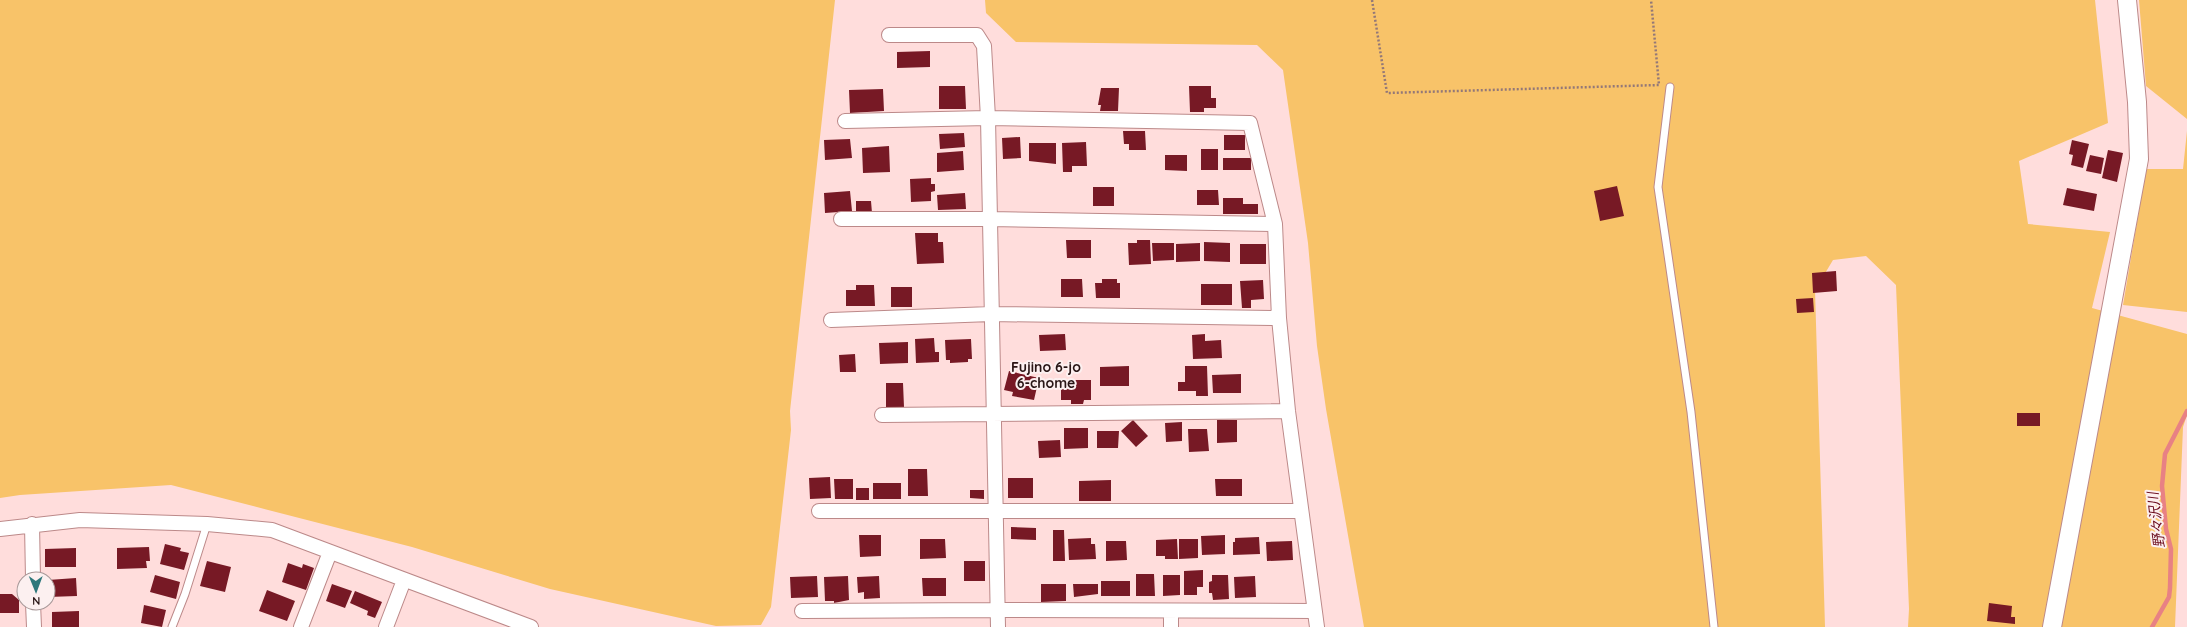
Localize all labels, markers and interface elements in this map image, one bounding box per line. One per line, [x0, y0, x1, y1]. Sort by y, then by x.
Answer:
district label: Fujino 6-jo 6-chome [1011, 358, 1081, 392]
water label: 野々沢川 [2143, 489, 2168, 549]
north arrow [16, 571, 56, 611]
text: N [32, 594, 40, 608]

